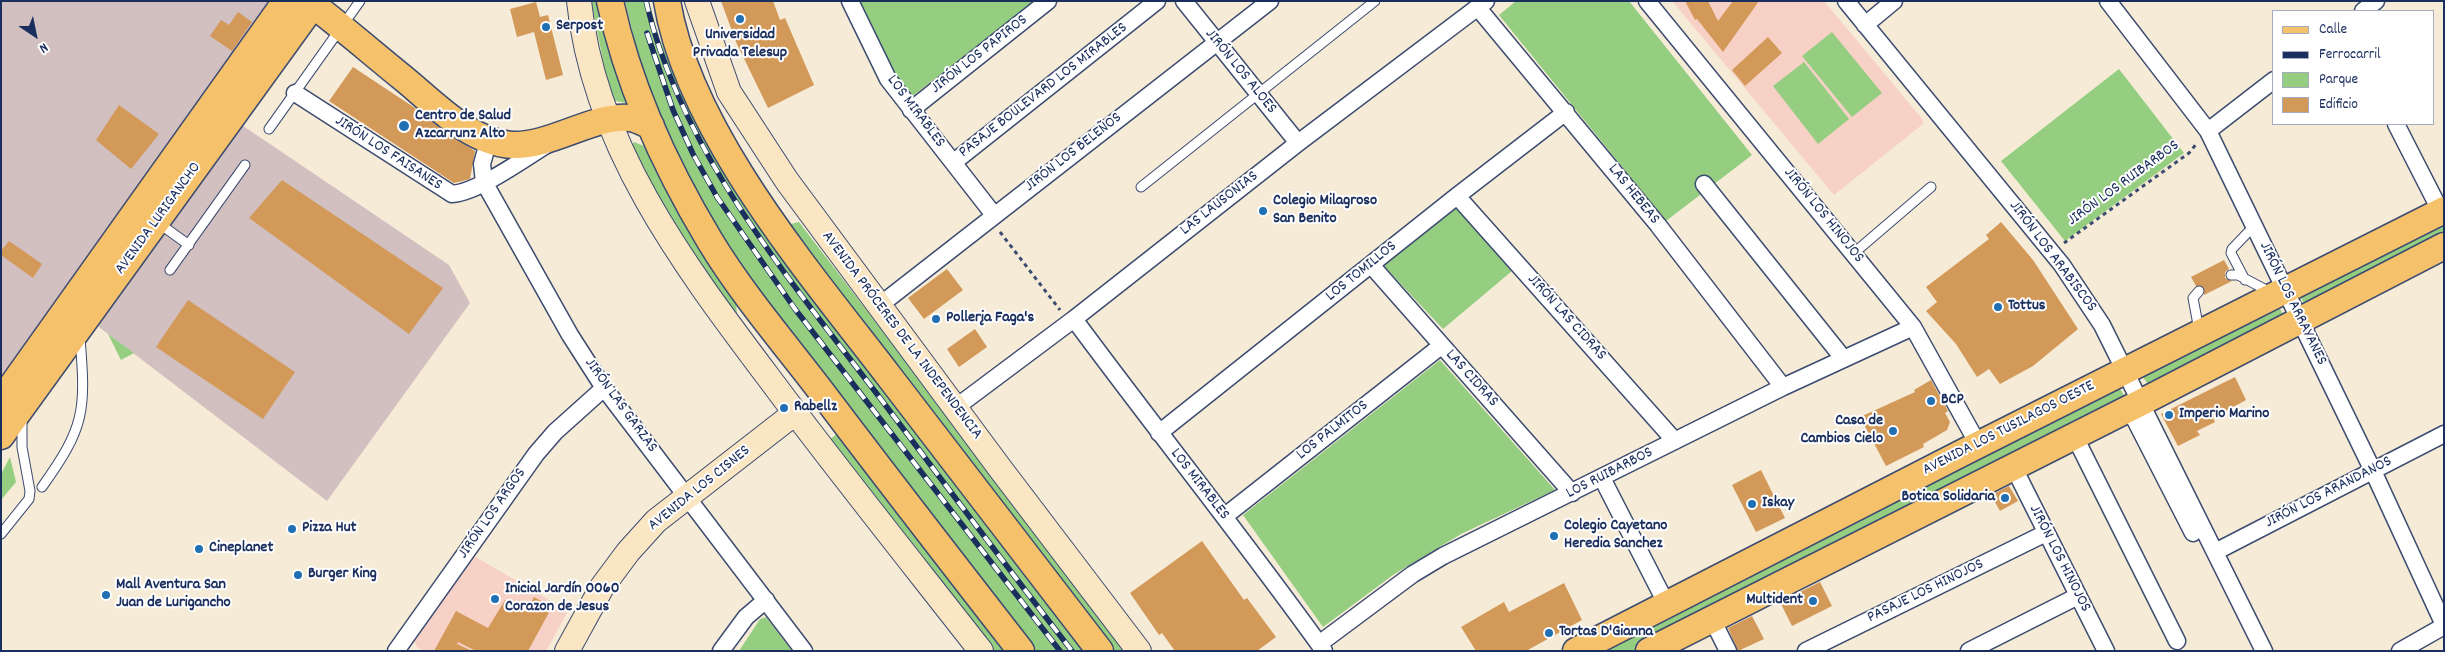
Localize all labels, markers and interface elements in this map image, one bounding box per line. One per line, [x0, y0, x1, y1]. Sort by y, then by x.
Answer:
north arrow [10, 10, 60, 60]
legend [2272, 10, 2435, 125]
street label: JIRÓN LOS PAPIROS [928, 11, 1032, 99]
marker: Universidad Privada Telesup [734, 13, 746, 25]
place label: Serpost [556, 17, 603, 37]
street label: PASAJE BOULEVARD LOS MIRABLES [956, 19, 1132, 163]
text: Calle [2319, 19, 2347, 41]
marker: Serpost [540, 21, 552, 33]
place label: Universidad Privada Telesup [693, 26, 787, 64]
street label: JIRÓN LOS ALOES [1200, 26, 1280, 118]
text: N [35, 37, 52, 58]
text: Ferrocarril [2319, 44, 2381, 66]
text: Parque [2319, 69, 2358, 91]
street label: LOS MIRABLES [882, 72, 948, 152]
text: Edificio [2319, 94, 2358, 116]
place label: Centro de Salud Azcarrunz Alto [415, 107, 511, 145]
street label: JIRÓN LOS BELEÑOS [1022, 109, 1126, 197]
street label: JIRÓN LOS FAISANES [331, 112, 445, 196]
marker: Centro de Salud Azcarrunz Alto [397, 119, 411, 133]
street label: JIRÓN LOS RUIBARBOS [2064, 137, 2184, 231]
street label: AVENIDA LURIGANCHO [112, 159, 206, 279]
street label: LAS HEBEAS [1603, 161, 1663, 229]
street label: JIRÓN LOS HINOJOS [1779, 164, 1867, 268]
street label: LAS LAUSONIAS [1177, 168, 1263, 240]
place label: Colegio Milagroso San Benito [1273, 192, 1377, 230]
street label: JIRÓN LOS ARABISCOS [2004, 198, 2100, 316]
marker: Colegio Milagroso San Benito [1257, 205, 1269, 217]
street label: AVENIDA PRÓCERES DE LA INDEPENDENCIA [816, 228, 986, 444]
street label: LOS TOMILLOS [1323, 238, 1401, 306]
street label: JIRÓN LOS ARRAYANES [2254, 239, 2330, 369]
street label: JIRÓN LAS CIDRAS [1522, 271, 1610, 365]
place label: Tottus [2008, 297, 2046, 317]
marker: Tottus [1992, 301, 2004, 313]
place label: Pollerįa Faga's [946, 309, 1034, 329]
marker: Pollerįa Faga's [930, 313, 942, 325]
street label: LAS CIDRAS [1440, 346, 1502, 412]
street label: JIRÓN LAS GARZAS [579, 355, 661, 457]
street label: AVENIDA LOS TUSILAGOS OESTE [1920, 377, 2098, 481]
place label: BCP [1941, 391, 1964, 411]
marker: BCP [1925, 395, 1937, 407]
street label: LOS PALMITOS [1293, 397, 1373, 465]
place label: Rabellz [794, 398, 837, 418]
marker: Rabellz [778, 402, 790, 414]
place label: Imperio Marino [2179, 405, 2269, 425]
marker: Imperio Marino [2163, 409, 2175, 421]
place label: Casa de Cambios Cielo [1800, 412, 1883, 450]
marker: Casa de Cambios Cielo [1887, 425, 1899, 437]
street label: AVENIDA LOS CISNES [645, 442, 755, 536]
street label: LOS RUIBARBOS [1563, 444, 1657, 504]
street label: LOS MIRABLES [1165, 445, 1233, 525]
street label: JIRÓN LOS ARANDANOS [2262, 453, 2396, 533]
street label: JIRÓN LOS ARGOS [455, 465, 531, 563]
place label: Botica Solidaria [1902, 488, 1995, 508]
marker: Botica Solidaria [1999, 492, 2011, 504]
place label: Iskay [1762, 494, 1794, 514]
marker: Iskay [1746, 498, 1758, 510]
street label: JIRÓN LOS HINOJOS [2024, 502, 2094, 616]
place label: Colegio Cayetano Heredia Sanchez [1564, 517, 1667, 555]
place label: Pizza Hut [302, 519, 357, 539]
marker: Pizza Hut [286, 523, 298, 535]
marker: Colegio Cayetano Heredia Sanchez [1548, 530, 1560, 542]
place label: Cineplanet [209, 539, 273, 559]
marker: Cineplanet [193, 543, 205, 555]
street label: PASAJE LOS HINOJOS [1865, 555, 1987, 629]
place label: Burger King [308, 565, 377, 585]
marker: Burger King [292, 569, 304, 581]
place label: Mall Aventura San Juan de Lurigancho [116, 576, 231, 614]
place label: Inicial Jardín 0060 Corazon de Jesus [505, 580, 619, 618]
marker: Mall Aventura San Juan de Lurigancho [100, 589, 112, 601]
place label: Multident [1746, 591, 1803, 611]
marker: Inicial Jardín 0060 Corazon de Jesus [489, 593, 501, 605]
marker: Multident [1807, 595, 1819, 607]
place label: Tortas D'Gianna [1559, 623, 1653, 643]
marker: Tortas D'Gianna [1543, 627, 1555, 639]

